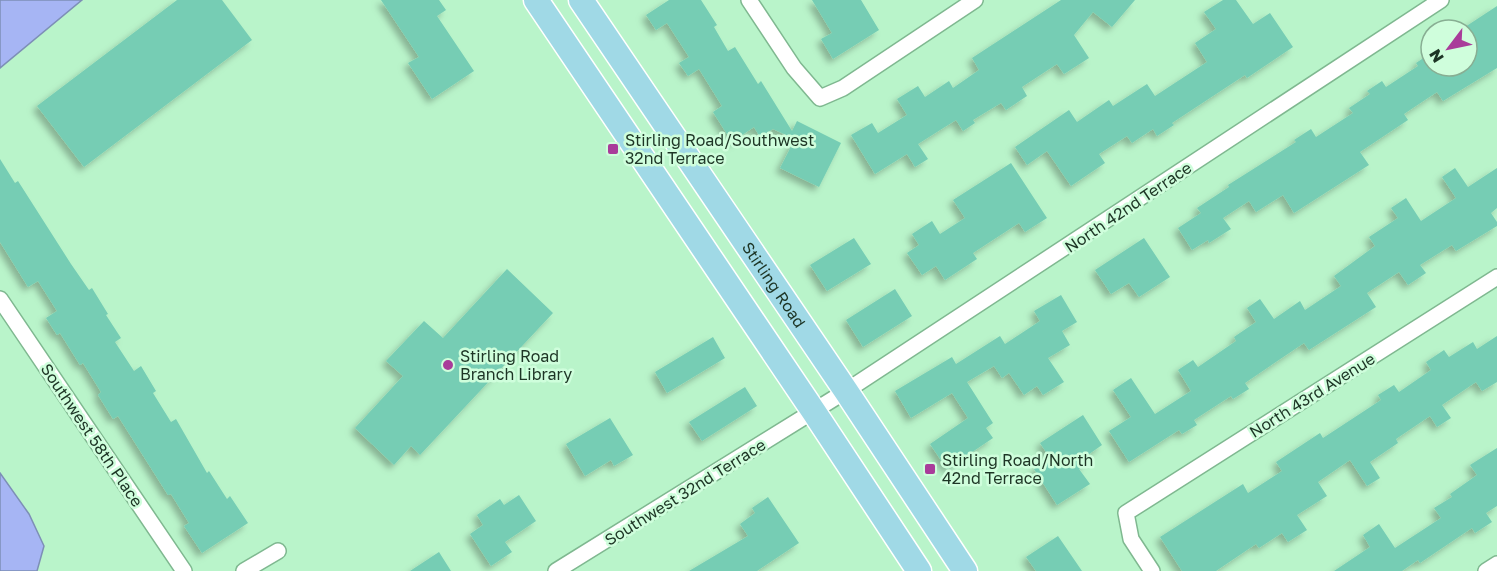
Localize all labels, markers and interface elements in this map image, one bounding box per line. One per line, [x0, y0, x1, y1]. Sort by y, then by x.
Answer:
north arrow [1419, 18, 1479, 78]
text: N [1425, 45, 1448, 66]
place label: Stirling Road/Southwest 32nd Terrace [625, 130, 814, 168]
marker: Stirling Road/Southwest 32nd Terrace [606, 142, 620, 156]
street label: North 42nd Terrace [1061, 157, 1195, 257]
street label: Stirling Road [738, 238, 810, 331]
place label: Stirling Road Branch Library [460, 346, 572, 384]
street label: North 43rd Avenue [1246, 348, 1378, 442]
marker: Stirling Road Branch Library [441, 358, 455, 372]
street label: Southwest 58th Place [37, 360, 147, 510]
street label: Southwest 32nd Terrace [601, 434, 769, 550]
place label: Stirling Road/North 42nd Terrace [942, 450, 1093, 488]
marker: Stirling Road/North 42nd Terrace [923, 462, 937, 476]

